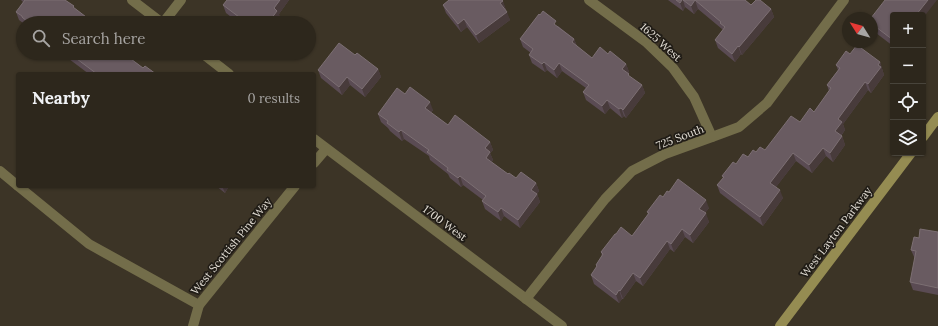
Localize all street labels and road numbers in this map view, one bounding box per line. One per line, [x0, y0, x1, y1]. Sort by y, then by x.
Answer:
street label: 1625 West [637, 20, 685, 65]
street label: 725 South [654, 121, 706, 152]
street label: West Layton Parkway [797, 184, 875, 280]
street label: West Scottish Pine Way [188, 195, 275, 297]
street label: 1700 West [420, 202, 470, 245]

